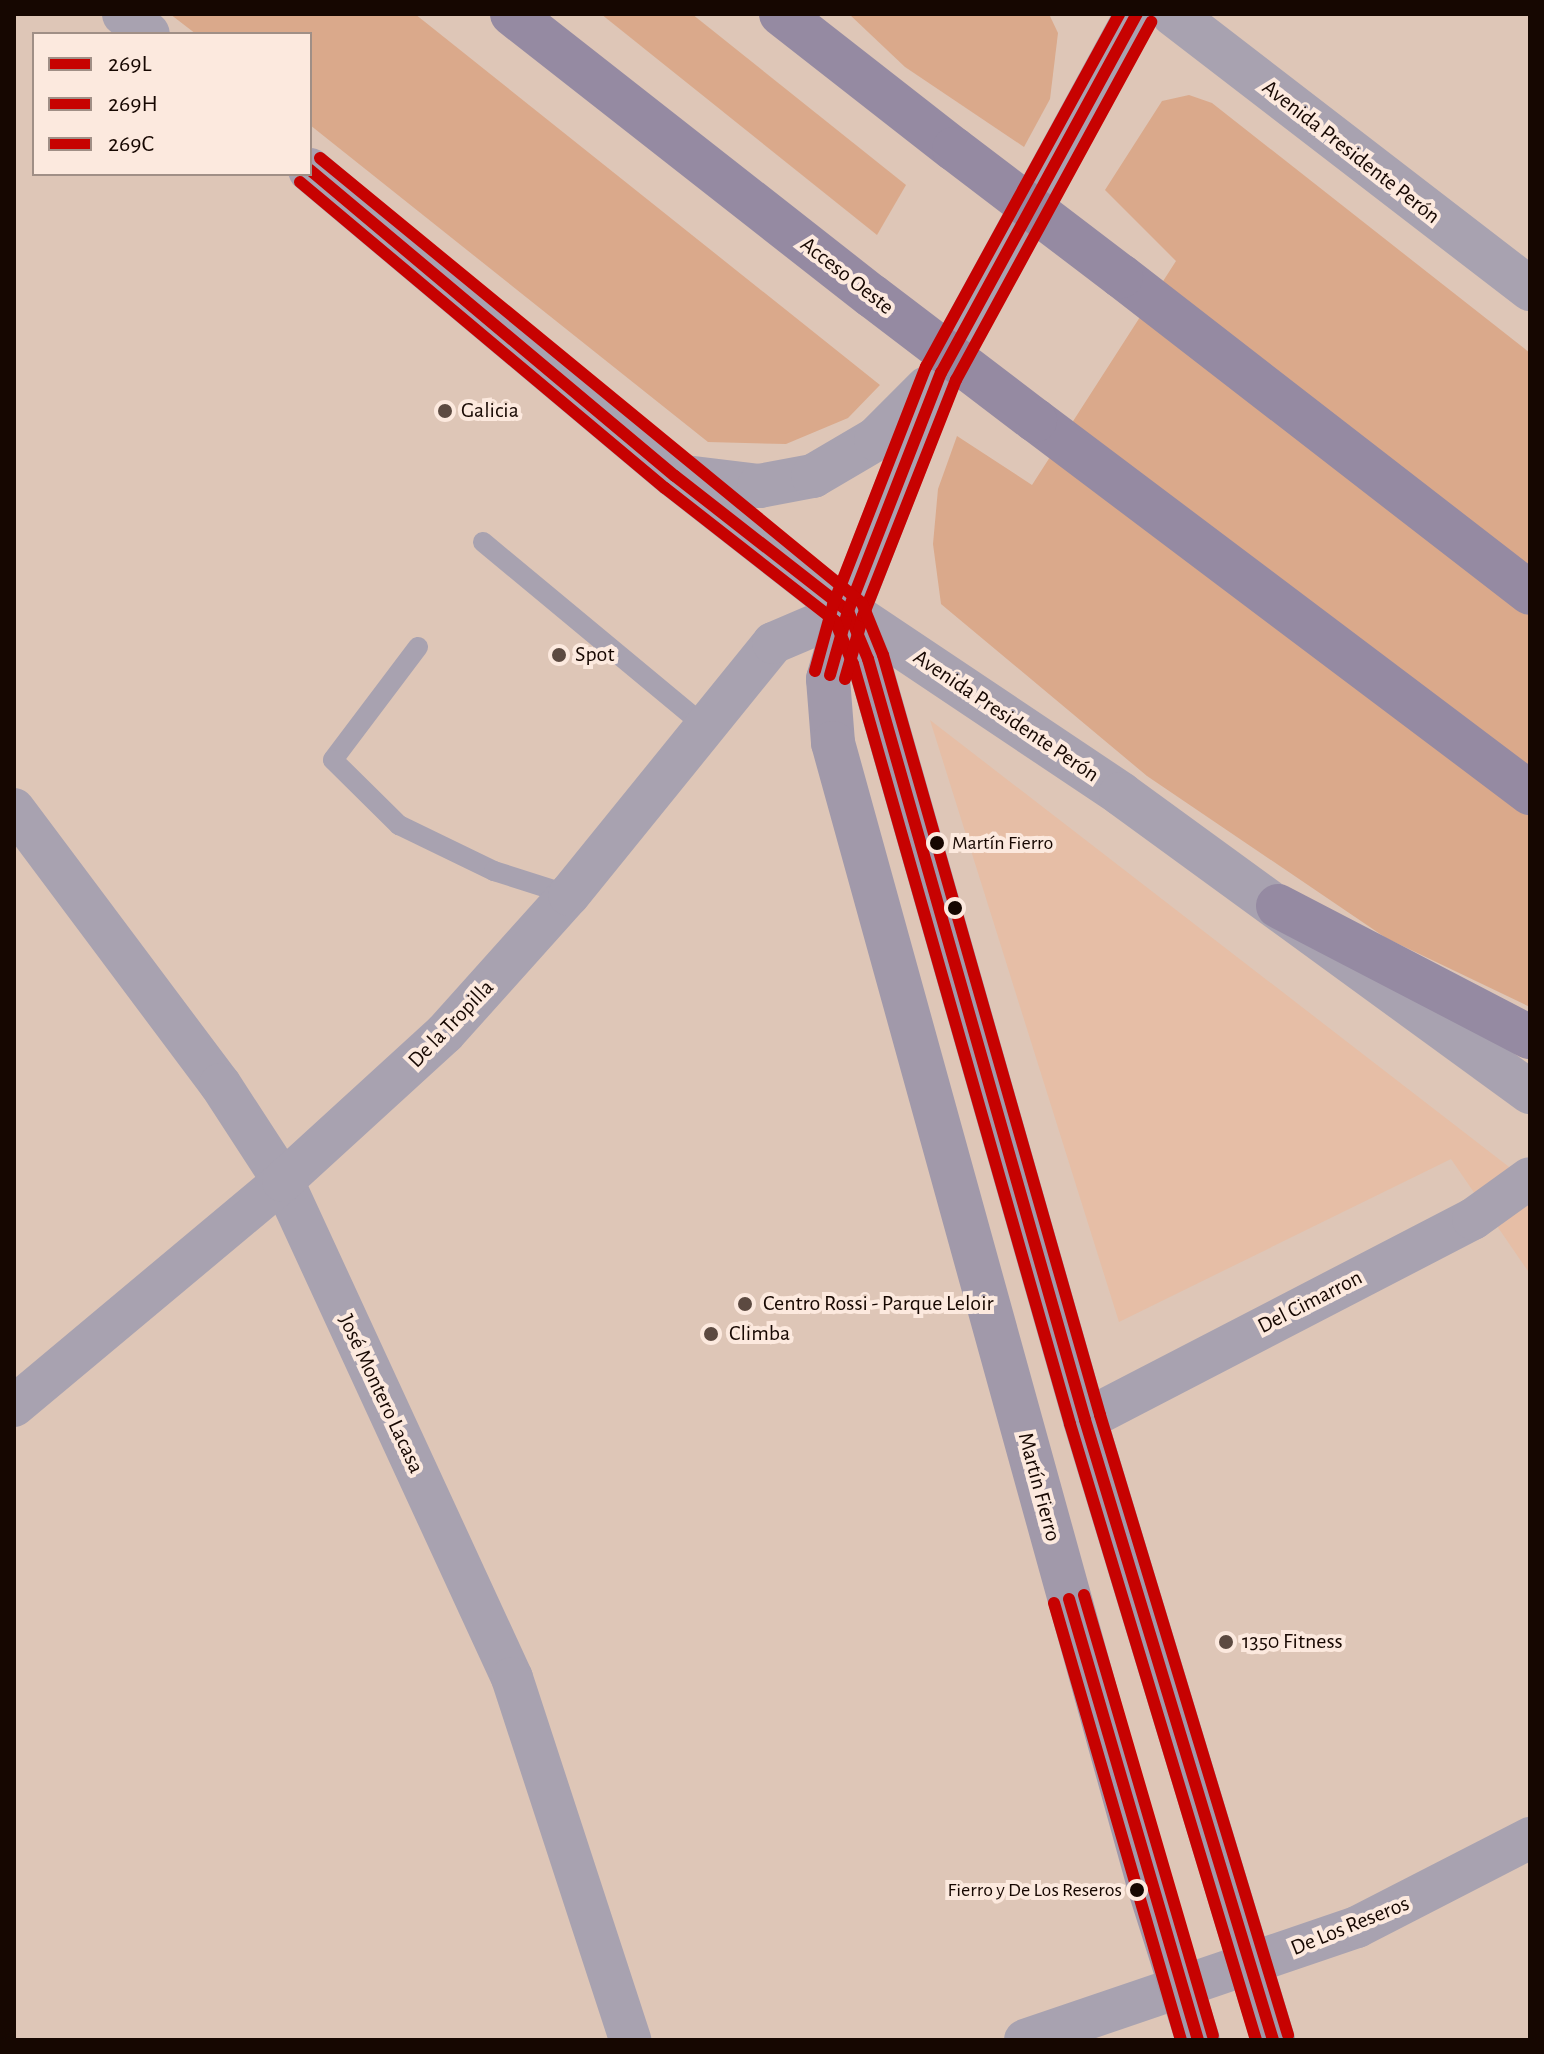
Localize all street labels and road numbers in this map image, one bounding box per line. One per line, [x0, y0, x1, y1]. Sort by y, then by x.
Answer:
street label: Avenida Presidente Perón [1257, 74, 1445, 230]
street label: Acceso Oeste [795, 231, 899, 321]
street label: Avenida Presidente Perón [908, 644, 1104, 788]
street label: De la Tropilla [403, 975, 499, 1073]
street label: Del Cimarron [1253, 1264, 1367, 1340]
street label: José Montero Lacasa [333, 1310, 429, 1478]
street label: Martín Fierro [1012, 1430, 1066, 1544]
street label: De Los Reseros [1287, 1890, 1413, 1962]

